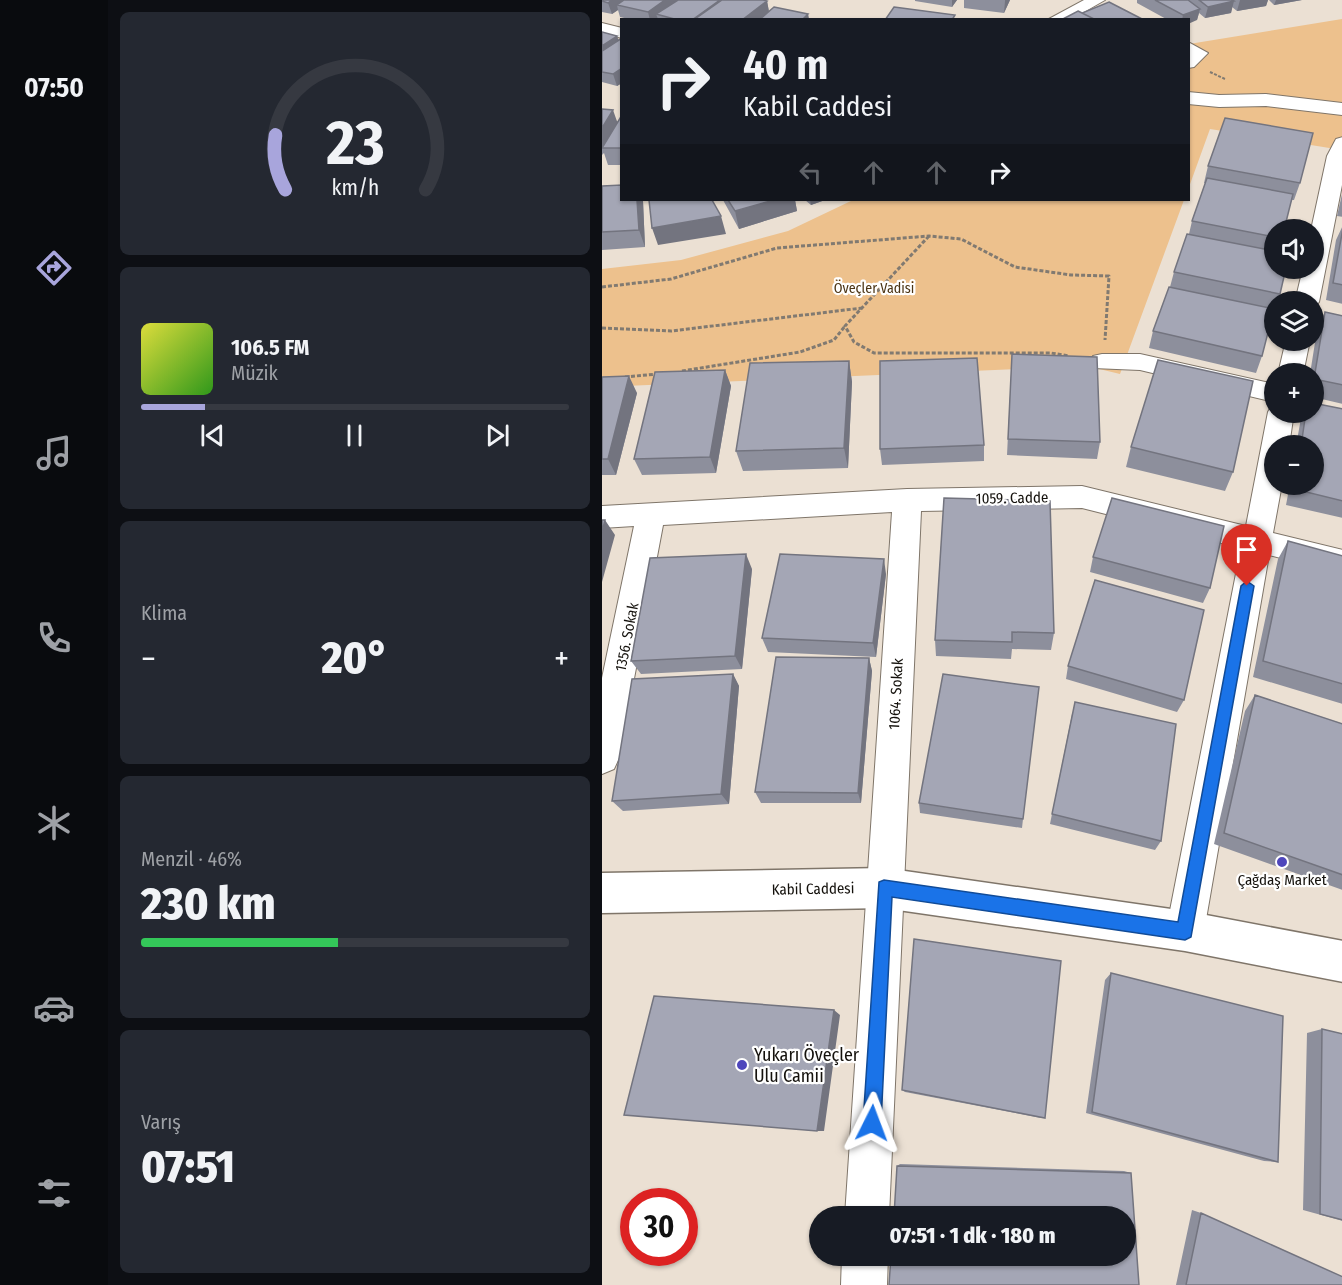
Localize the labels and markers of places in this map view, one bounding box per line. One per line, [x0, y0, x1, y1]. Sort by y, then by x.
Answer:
pin [1221, 524, 1272, 586]
marker: Çağdaş Market [1275, 855, 1289, 869]
place label: Çağdaş Market [1237, 871, 1327, 889]
place label: Yukarı Öveçler Ulu Camii [754, 1044, 860, 1087]
marker: Yukarı Öveçler Ulu Camii [735, 1058, 749, 1072]

